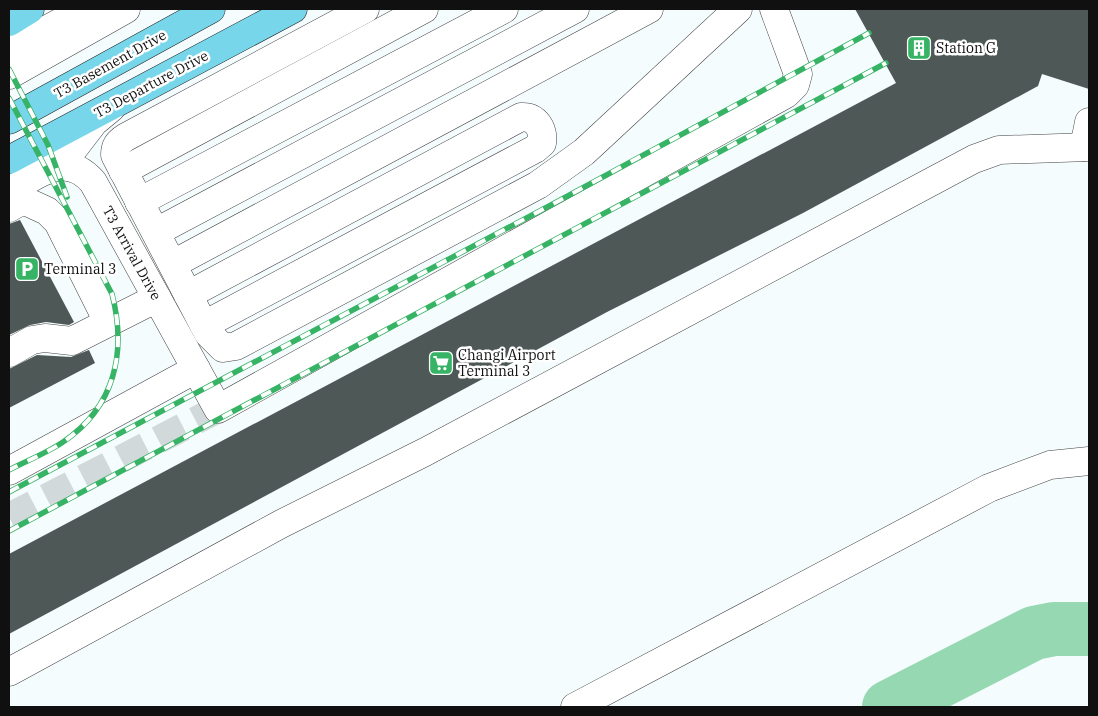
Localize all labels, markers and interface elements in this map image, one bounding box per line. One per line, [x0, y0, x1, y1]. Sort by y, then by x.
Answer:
street label: T3 Basement Drive [51, 26, 169, 102]
building icon: Station G [906, 35, 932, 61]
place label: Station G [936, 39, 996, 57]
street label: T3 Departure Drive [91, 46, 211, 122]
street label: T3 Arrival Drive [99, 203, 165, 303]
parking icon: Terminal 3 [14, 256, 40, 282]
place label: Terminal 3 [44, 260, 116, 278]
place label: Changi Airport Terminal 3 [458, 346, 556, 380]
supermarket icon: Changi Airport Terminal 3 [428, 350, 454, 376]

